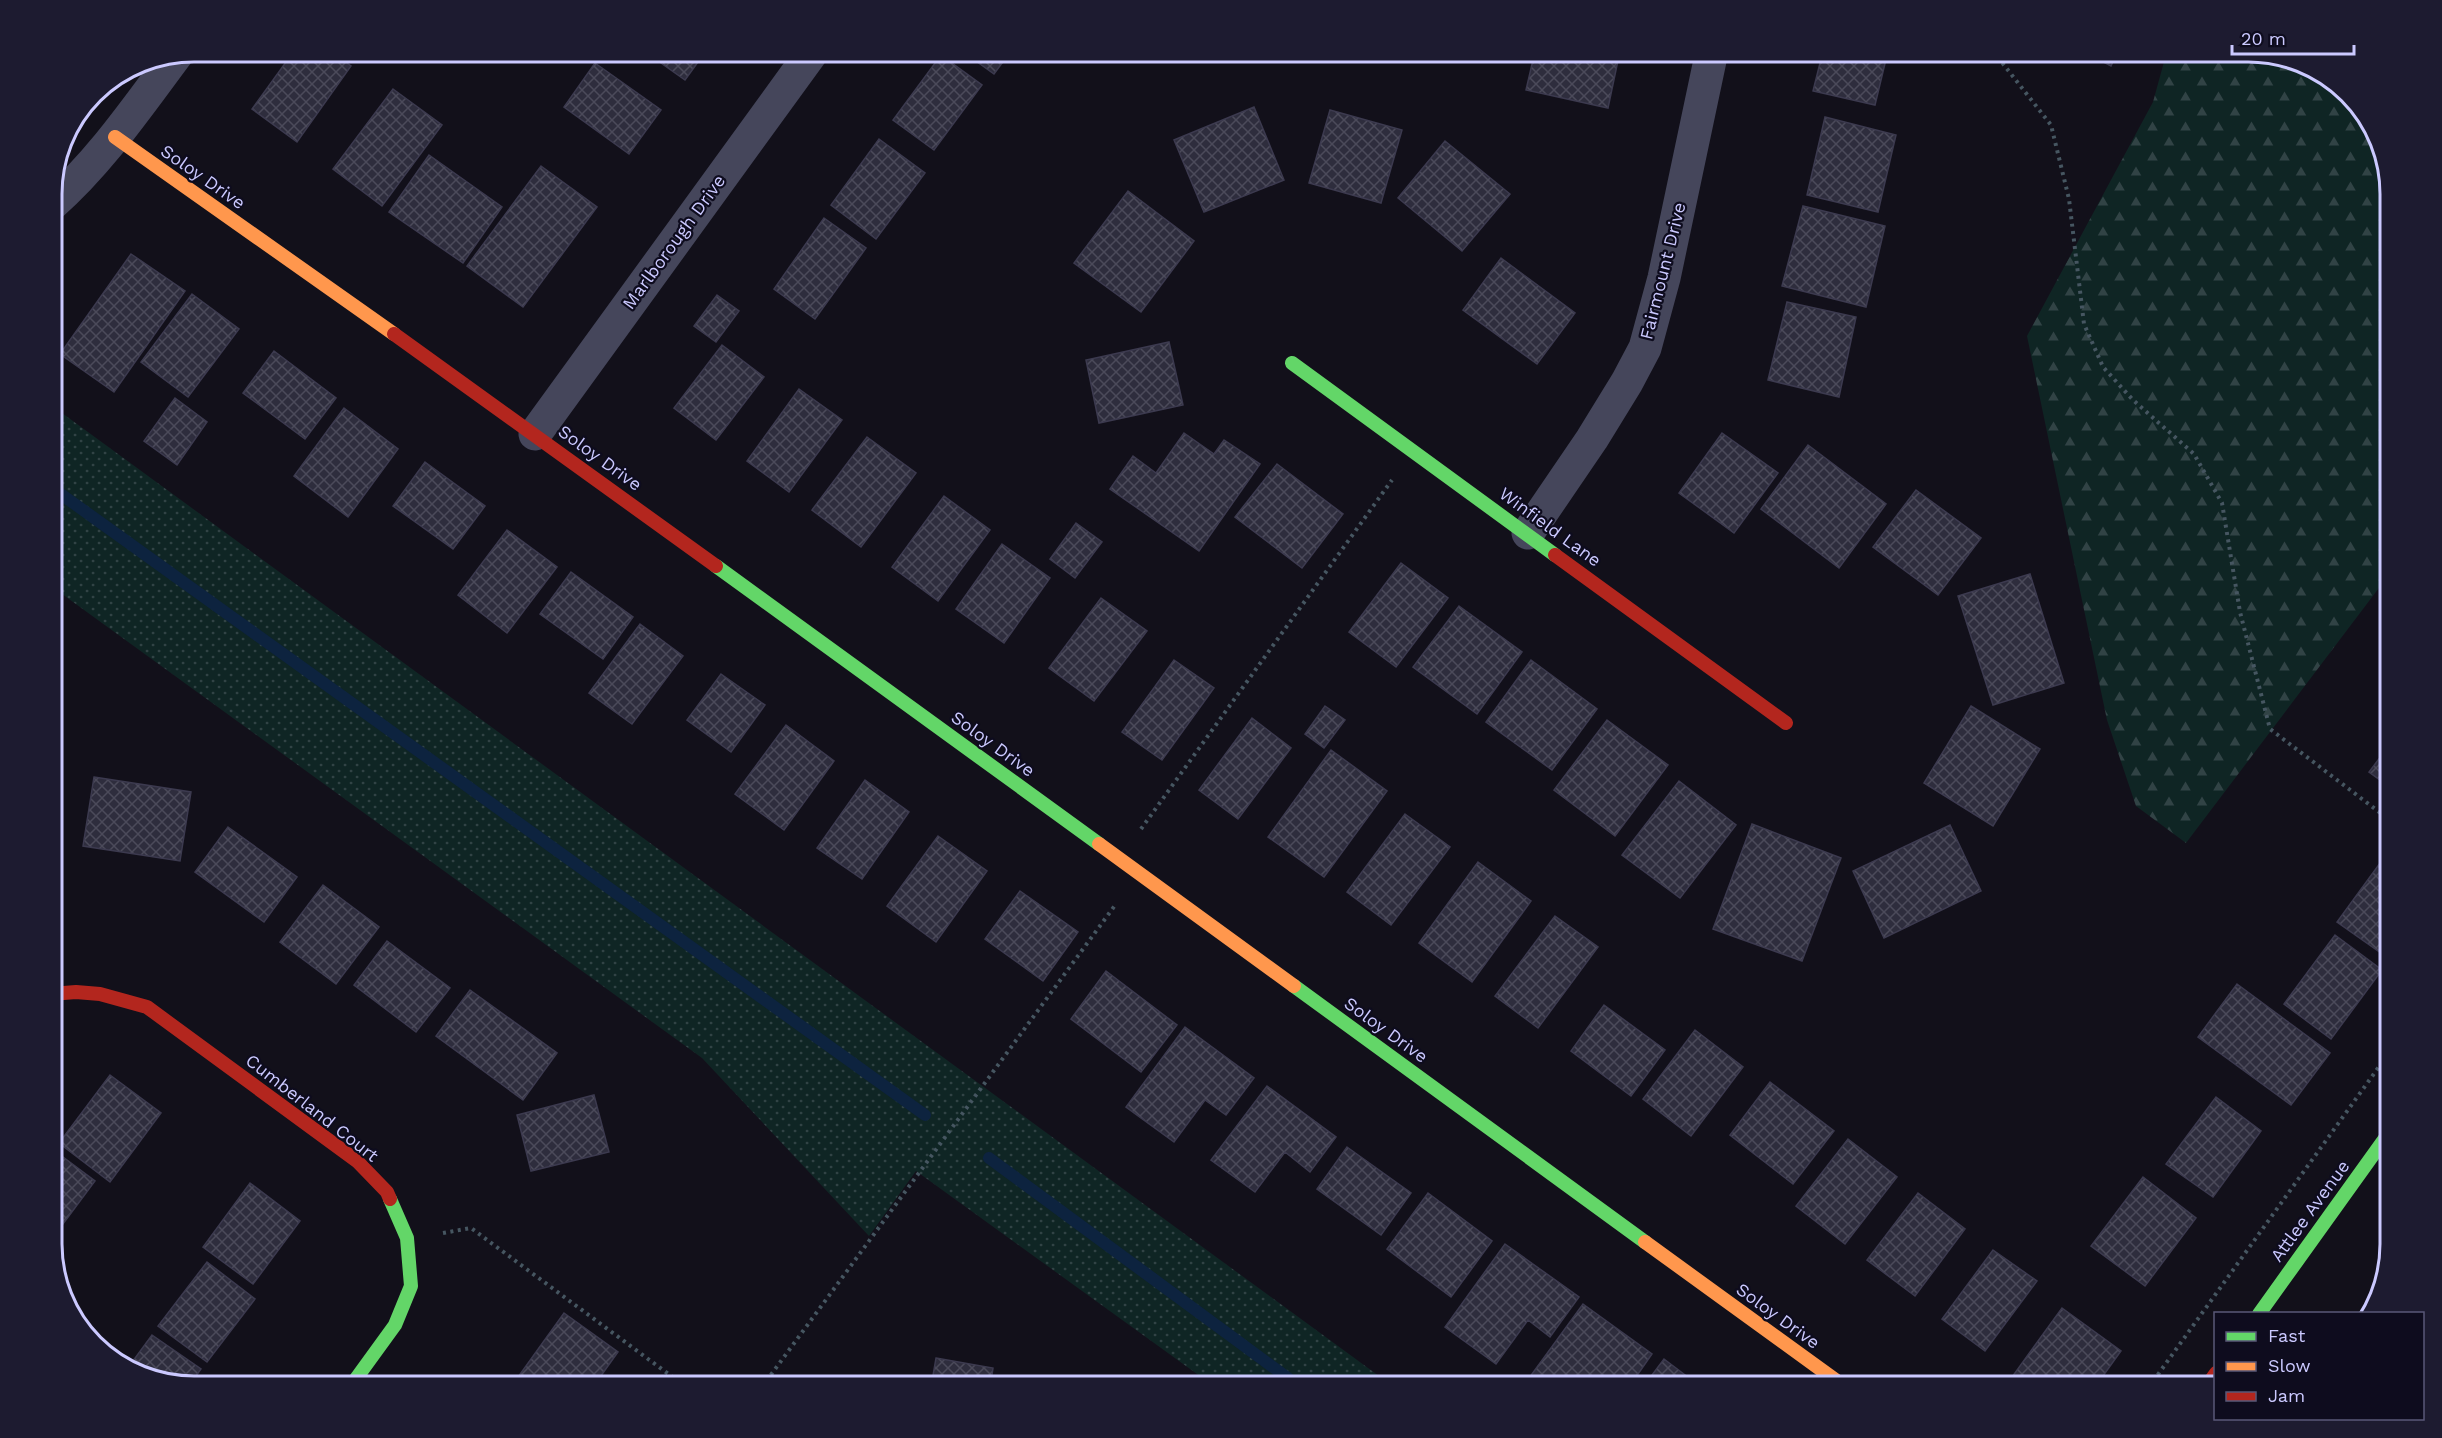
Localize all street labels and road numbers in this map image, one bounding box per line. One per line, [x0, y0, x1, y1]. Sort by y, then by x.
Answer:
street label: Soloy Drive [157, 140, 249, 213]
street label: Marlborough Drive [618, 170, 729, 313]
street label: Fairmount Drive [1635, 200, 1690, 342]
street label: Soloy Drive [554, 420, 646, 495]
street label: Winfield Lane [1495, 483, 1605, 571]
street label: Soloy Drive [947, 706, 1039, 781]
street label: Soloy Drive [1340, 992, 1432, 1067]
street label: Cumberland Court [242, 1049, 383, 1166]
street label: Attlee Avenue [2266, 1156, 2354, 1266]
street label: Soloy Drive [1732, 1278, 1824, 1353]

